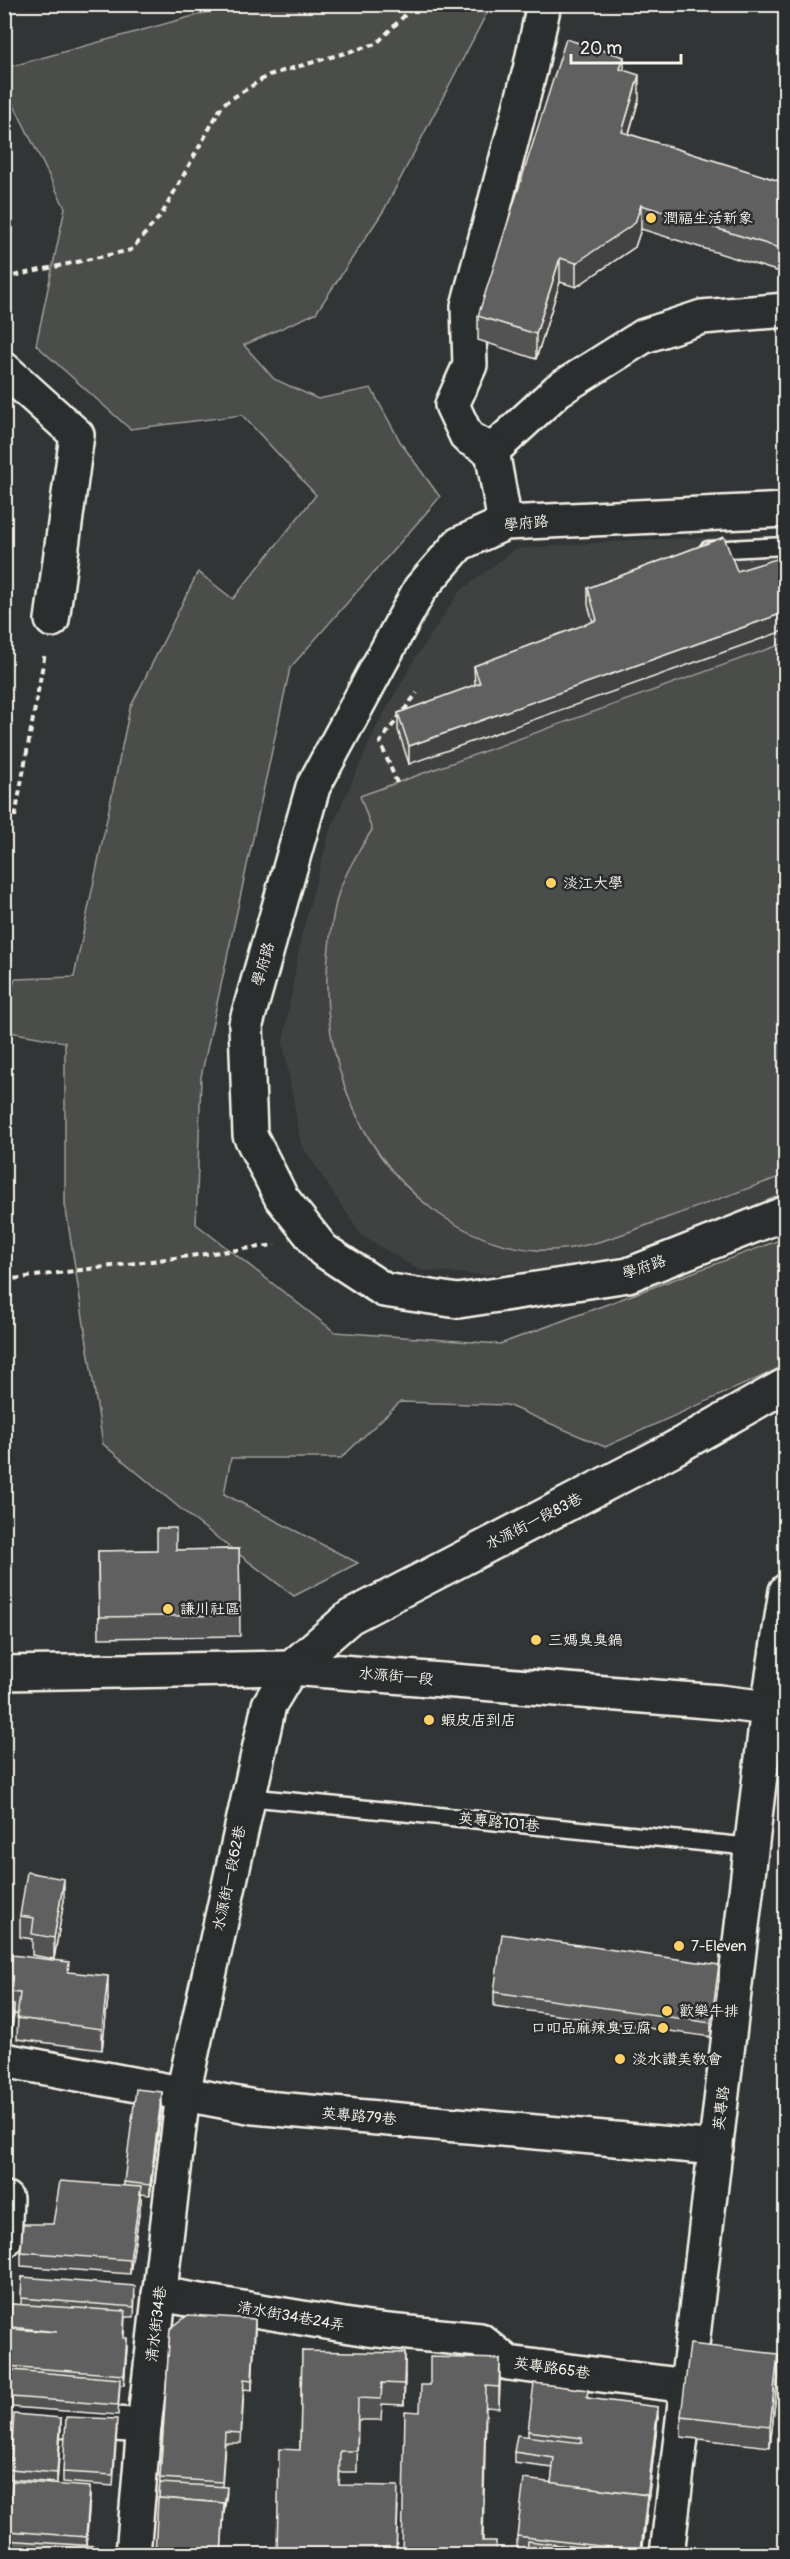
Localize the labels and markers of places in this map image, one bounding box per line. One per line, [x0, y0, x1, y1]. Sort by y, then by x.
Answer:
place label: 潤福生活新象 [663, 209, 753, 228]
marker: 潤福生活新象 [644, 211, 658, 225]
place label: 淡江大學 [563, 874, 623, 893]
marker: 淡江大學 [544, 876, 558, 890]
place label: 謙川社區 [180, 1600, 240, 1619]
marker: 謙川社區 [161, 1602, 175, 1616]
place label: 三媽臭臭鍋 [548, 1631, 623, 1650]
marker: 三媽臭臭鍋 [529, 1633, 543, 1647]
place label: 蝦皮店到店 [441, 1711, 516, 1730]
marker: 蝦皮店到店 [422, 1713, 436, 1727]
place label: 7-Eleven [691, 1937, 746, 1956]
marker: 7-Eleven [672, 1939, 686, 1953]
place label: 歡樂牛排 [679, 2002, 739, 2021]
marker: 歡樂牛排 [660, 2004, 674, 2018]
place label: 口吅品麻辣臭豆腐 [531, 2019, 651, 2038]
marker: 口吅品麻辣臭豆腐 [656, 2021, 670, 2035]
place label: 淡水讚美教會 [632, 2050, 722, 2069]
marker: 淡水讚美教會 [613, 2052, 627, 2066]

